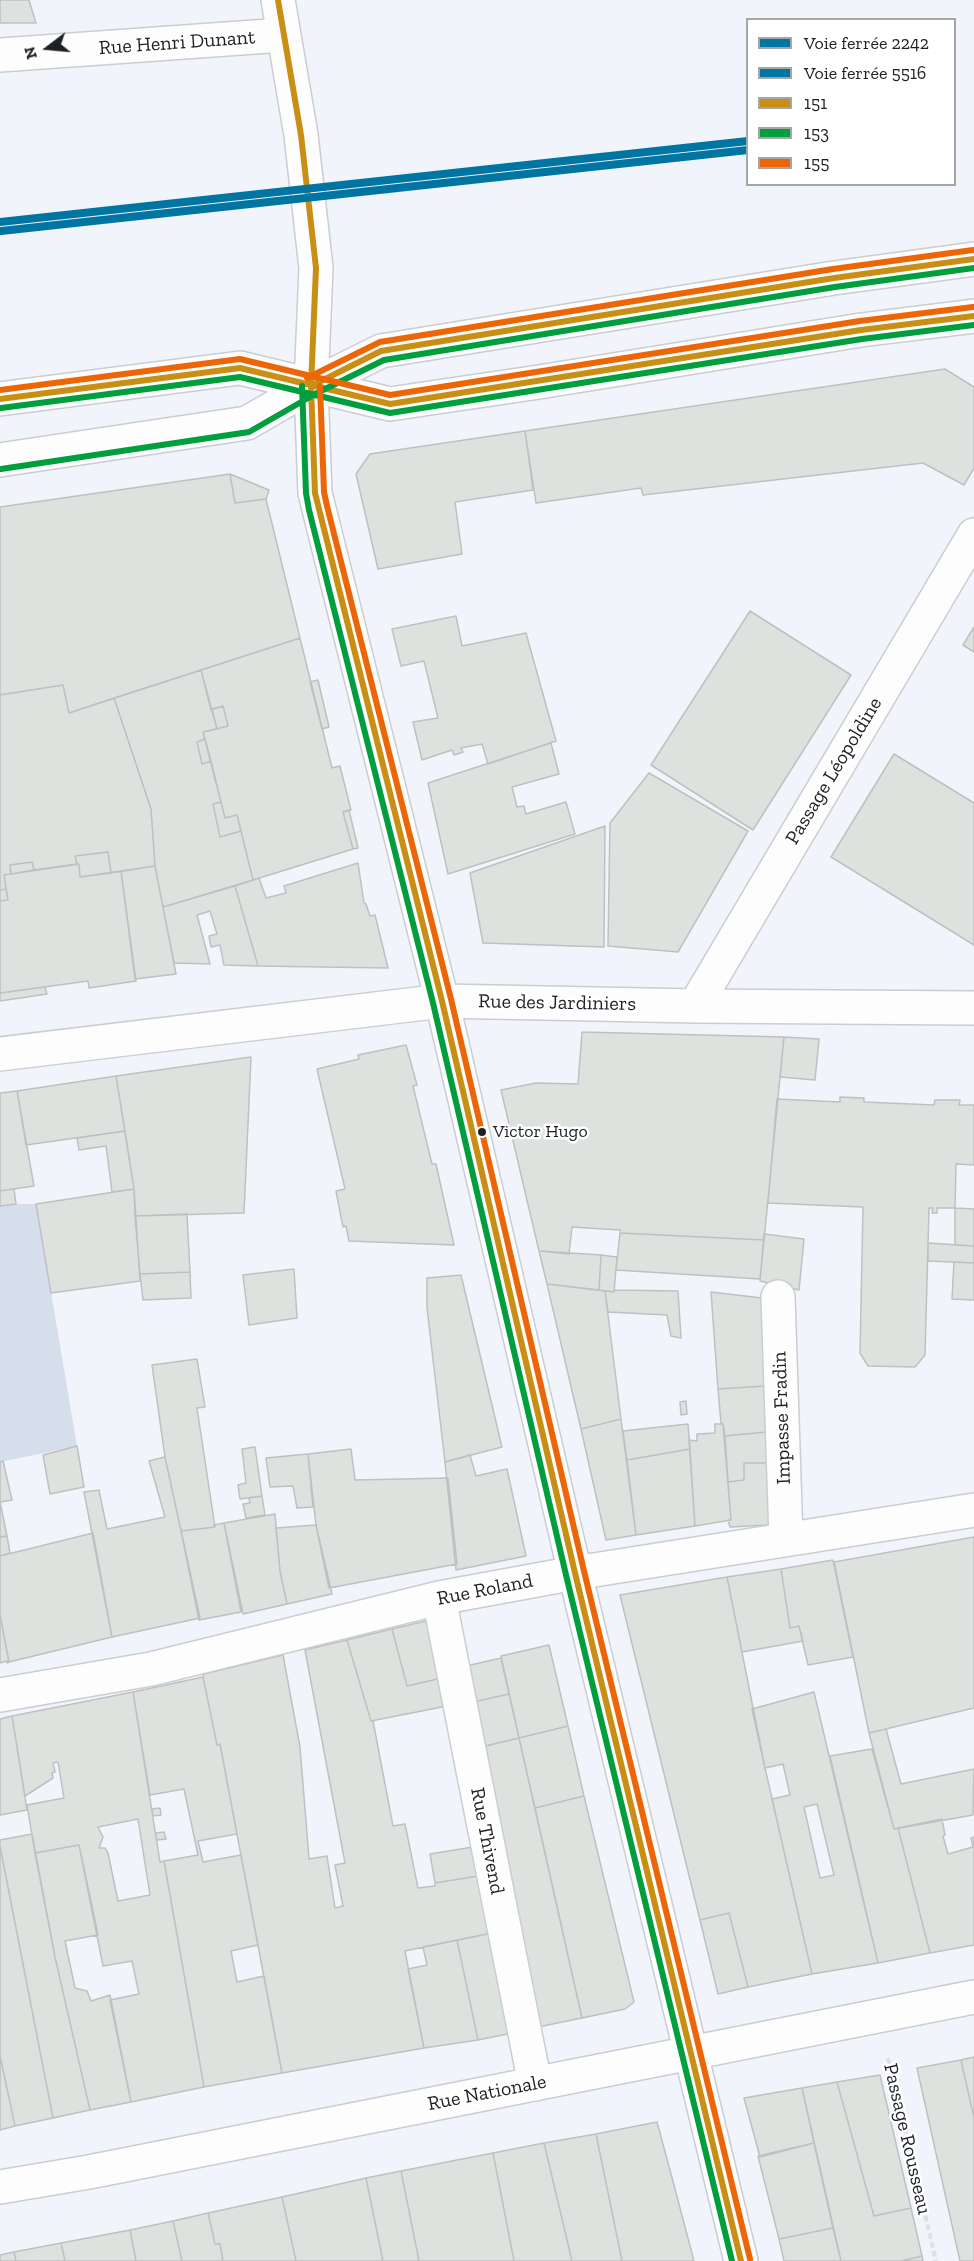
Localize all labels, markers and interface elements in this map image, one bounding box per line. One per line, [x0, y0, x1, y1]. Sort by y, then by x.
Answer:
north arrow [18, 18, 78, 78]
legend [746, 18, 956, 186]
street label: Rue Henri Dunant [98, 26, 256, 60]
text: Voie ferrée 2242 [804, 32, 929, 54]
text: N [19, 45, 41, 62]
text: Voie ferrée 5516 [804, 62, 926, 84]
text: 151 [804, 92, 827, 114]
text: 153 [804, 122, 829, 144]
text: 155 [804, 152, 829, 174]
street label: Passage Léopoldine [781, 693, 887, 849]
street label: Rue des Jardiniers [478, 990, 636, 1016]
place label: Victor Hugo [493, 1121, 588, 1143]
marker: Victor Hugo [476, 1126, 488, 1138]
street label: Impasse Fradin [768, 1351, 796, 1485]
street label: Rue Roland [435, 1569, 535, 1611]
street label: Rue Thivend [465, 1786, 509, 1896]
street label: Passage Rousseau [878, 2061, 936, 2217]
street label: Rue Nationale [426, 2070, 548, 2116]

